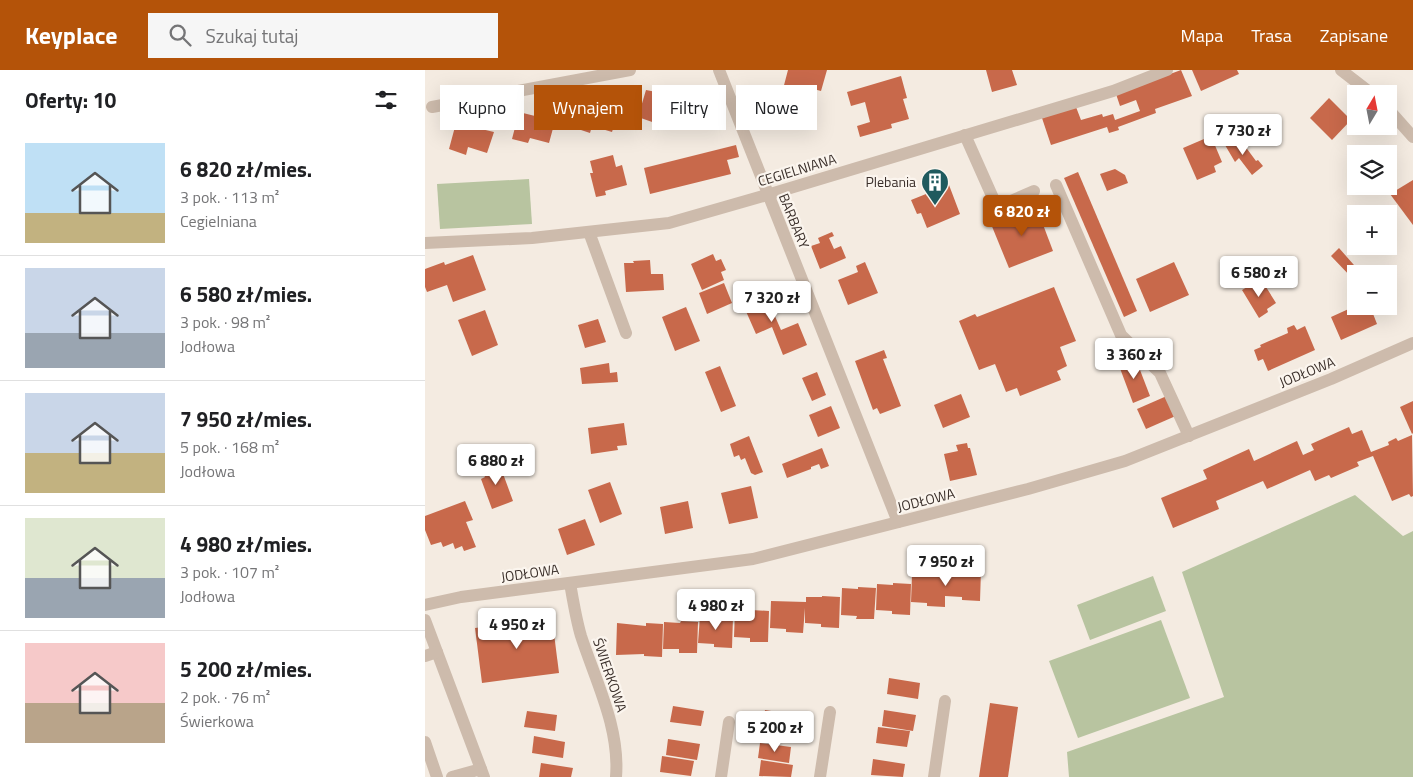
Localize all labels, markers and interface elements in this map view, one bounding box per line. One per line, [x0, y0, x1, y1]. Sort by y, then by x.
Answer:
search box [148, 13, 498, 58]
text: Keyplace [25, 17, 118, 53]
icon: search [166, 21, 194, 49]
text: Szukaj tutaj [206, 21, 299, 50]
text: Mapa [1181, 22, 1223, 49]
text: Trasa [1251, 22, 1292, 49]
text: Zapisane [1320, 22, 1388, 49]
text: Oferty: 10 [25, 84, 116, 116]
chip: Kupno [440, 85, 524, 130]
chip: Wynajem [534, 85, 642, 130]
chip: Filtry [652, 85, 726, 130]
chip: Nowe [736, 85, 817, 130]
north arrow [1347, 85, 1397, 135]
map controls [1347, 85, 1397, 315]
icon: filters [372, 86, 400, 114]
pin: 7 730 zł [1191, 114, 1295, 156]
text: 7 730 zł [1215, 118, 1271, 142]
button: layers [1347, 145, 1397, 195]
street label: CEGIELNIANA [755, 147, 839, 191]
text: 6 820 zł/mies. [180, 153, 312, 185]
icon: home [65, 163, 125, 223]
building icon: Plebania [920, 167, 950, 206]
place label: Plebania [865, 171, 916, 192]
text: 3 pok. · 113 m² [180, 185, 279, 209]
street label: BARBARY [774, 190, 815, 252]
pin: 6 820 zł [970, 194, 1074, 237]
text: 6 820 zł [994, 199, 1050, 223]
button: + [1347, 205, 1397, 255]
text: Cegielniana [180, 209, 257, 233]
pin: 6 580 zł [1207, 256, 1311, 298]
text: 6 580 zł [1231, 260, 1287, 284]
button: − [1347, 265, 1397, 315]
text: 6 580 zł/mies. [180, 278, 312, 310]
pin: 7 320 zł [720, 280, 824, 323]
text: 7 320 zł [744, 285, 800, 309]
icon: home [65, 288, 125, 348]
text: 3 pok. · 98 m² [180, 310, 270, 334]
text: Jodłowa [180, 334, 235, 358]
pin: 3 360 zł [1082, 338, 1186, 380]
text: 3 360 zł [1106, 342, 1162, 366]
street label: JODŁOWA [1276, 351, 1338, 392]
text: 7 950 zł/mies. [180, 403, 312, 435]
icon: home [65, 413, 125, 473]
text: 5 pok. · 168 m² [180, 435, 279, 459]
pin: 6 880 zł [444, 444, 548, 486]
text: 6 880 zł [468, 448, 524, 472]
text: Jodłowa [180, 459, 235, 483]
street label: JODŁOWA [895, 482, 957, 517]
text: 4 980 zł/mies. [180, 528, 312, 560]
icon: home [65, 538, 125, 598]
pin: 7 950 zł [894, 544, 998, 587]
text: 7 950 zł [918, 549, 974, 573]
street label: JODŁOWA [500, 558, 561, 587]
text: 3 pok. · 107 m² [180, 560, 279, 584]
text: Jodłowa [180, 584, 235, 608]
pin: 4 980 zł [664, 588, 768, 631]
text: 4 980 zł [688, 593, 744, 617]
pin: 4 950 zł [465, 608, 569, 650]
text: 4 950 zł [489, 612, 545, 636]
street label: ŚWIERKOWA [588, 635, 633, 715]
text: 5 200 zł/mies. [180, 653, 312, 685]
icon: home [65, 663, 125, 723]
text: 2 pok. · 76 m² [180, 685, 270, 709]
text: Świerkowa [180, 709, 254, 733]
pin: 5 200 zł [723, 710, 827, 753]
text: 5 200 zł [747, 715, 803, 739]

